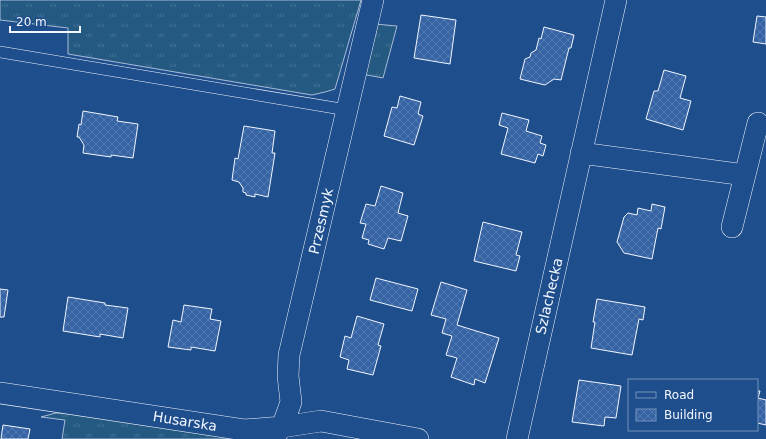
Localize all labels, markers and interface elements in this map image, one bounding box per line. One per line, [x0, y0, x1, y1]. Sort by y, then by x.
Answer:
scale bar [10, 8, 80, 34]
text: 20 m [16, 15, 47, 29]
street label: Przesmyk [306, 186, 337, 256]
street label: Szlachecka [532, 256, 566, 336]
legend [628, 379, 758, 431]
text: Road [664, 388, 694, 402]
street label: Husarska [152, 408, 218, 434]
text: Building [664, 408, 713, 422]

